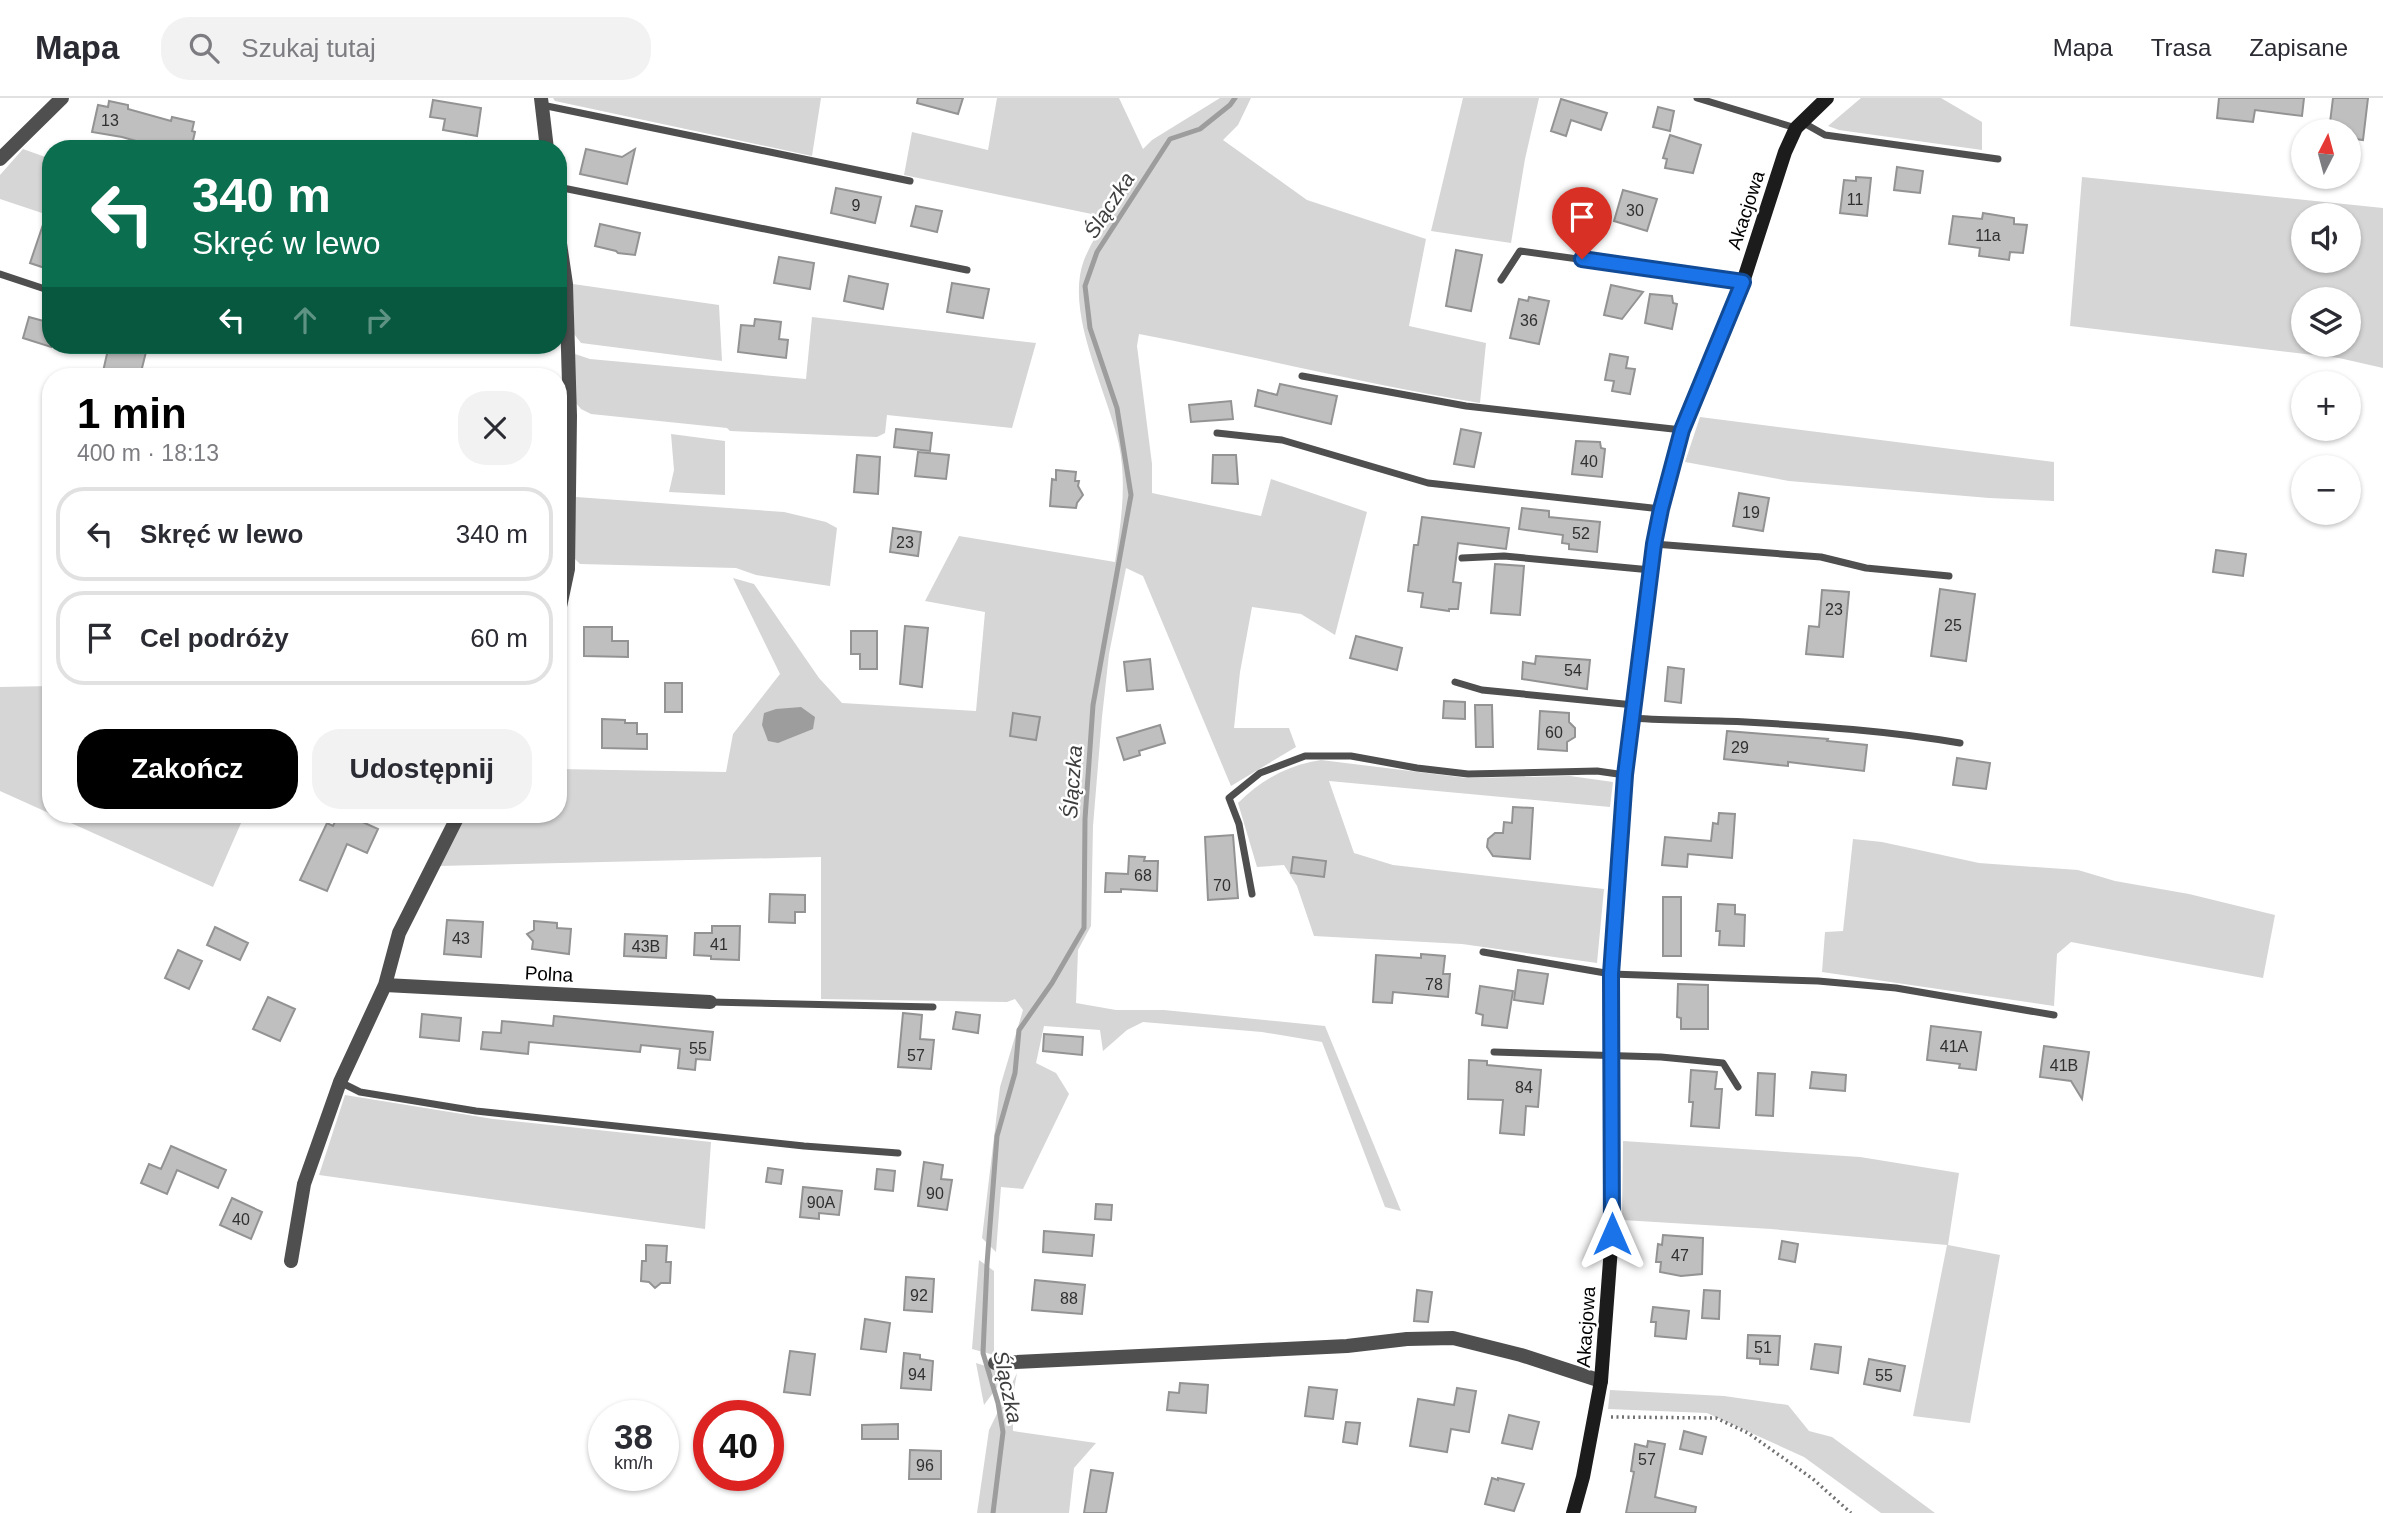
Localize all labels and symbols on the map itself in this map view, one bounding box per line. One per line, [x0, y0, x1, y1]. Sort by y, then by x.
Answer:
house number: 13 [101, 112, 119, 129]
north arrow [2291, 119, 2361, 189]
water label: Ślączka [1079, 168, 1139, 242]
street label: Akacjowa [1723, 168, 1769, 252]
pin [1552, 187, 1612, 259]
house number: 11 [1847, 191, 1863, 208]
house number: 9 [852, 197, 861, 214]
house number: 30 [1626, 202, 1644, 219]
house number: 11a [1975, 227, 2001, 244]
house number: 36 [1520, 312, 1538, 329]
house number: 40 [1580, 453, 1598, 470]
house number: 19 [1742, 504, 1760, 521]
house number: 52 [1572, 525, 1590, 542]
house number: 23 [896, 534, 914, 551]
house number: 23 [1825, 601, 1843, 618]
house number: 25 [1944, 617, 1962, 634]
house number: 54 [1564, 662, 1582, 679]
house number: 60 [1545, 724, 1563, 741]
house number: 29 [1731, 739, 1749, 756]
water label: Ślączka [1058, 745, 1086, 819]
house number: 68 [1134, 867, 1152, 884]
house number: 70 [1213, 877, 1231, 894]
house number: 43 [452, 930, 470, 947]
house number: 41 [710, 936, 728, 953]
house number: 43B [632, 938, 660, 955]
street label: Polna [524, 962, 574, 986]
house number: 78 [1425, 976, 1443, 993]
house number: 41A [1940, 1038, 1969, 1055]
house number: 55 [689, 1040, 707, 1057]
house number: 57 [907, 1047, 925, 1064]
house number: 41B [2050, 1057, 2078, 1074]
house number: 84 [1515, 1079, 1533, 1096]
house number: 90 [926, 1185, 944, 1202]
house number: 90A [807, 1194, 836, 1211]
position arrow [1575, 1197, 1649, 1271]
house number: 40 [232, 1211, 250, 1228]
house number: 47 [1671, 1247, 1689, 1264]
street label: Akacjowa [1573, 1285, 1599, 1368]
house number: 92 [910, 1287, 928, 1304]
house number: 88 [1060, 1290, 1078, 1307]
house number: 51 [1754, 1339, 1772, 1356]
water label: Ślączka [989, 1349, 1027, 1425]
house number: 94 [908, 1366, 926, 1383]
house number: 55 [1875, 1367, 1893, 1384]
speed limit sign: 40 [693, 1400, 784, 1491]
house number: 57 [1638, 1451, 1656, 1468]
house number: 96 [916, 1457, 934, 1474]

